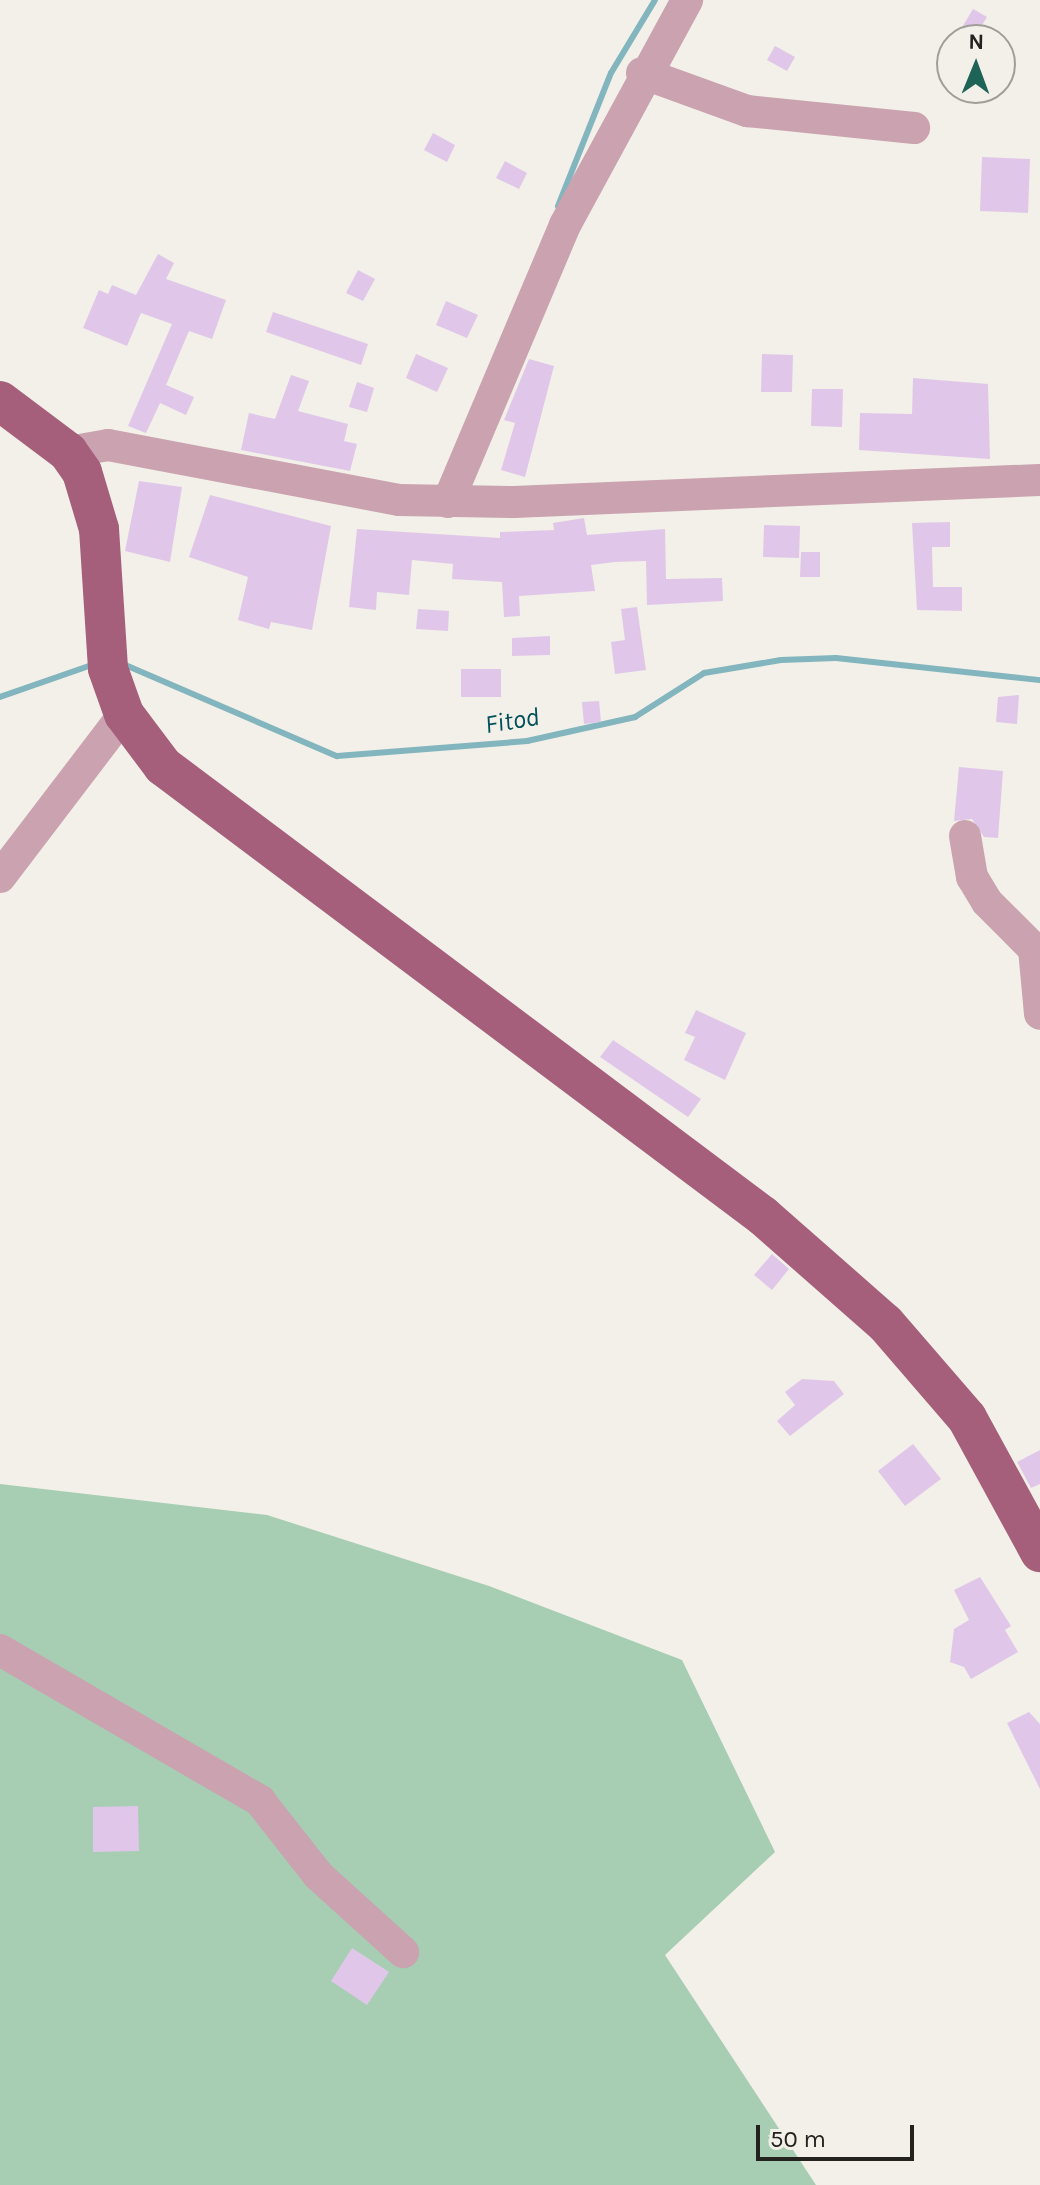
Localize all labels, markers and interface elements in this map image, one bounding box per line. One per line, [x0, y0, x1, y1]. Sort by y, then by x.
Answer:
north arrow [936, 24, 1016, 104]
text: N [968, 29, 985, 55]
water label: Fitod [483, 701, 541, 741]
scale bar [760, 2109, 918, 2159]
text: 50 m [770, 2125, 826, 2153]

